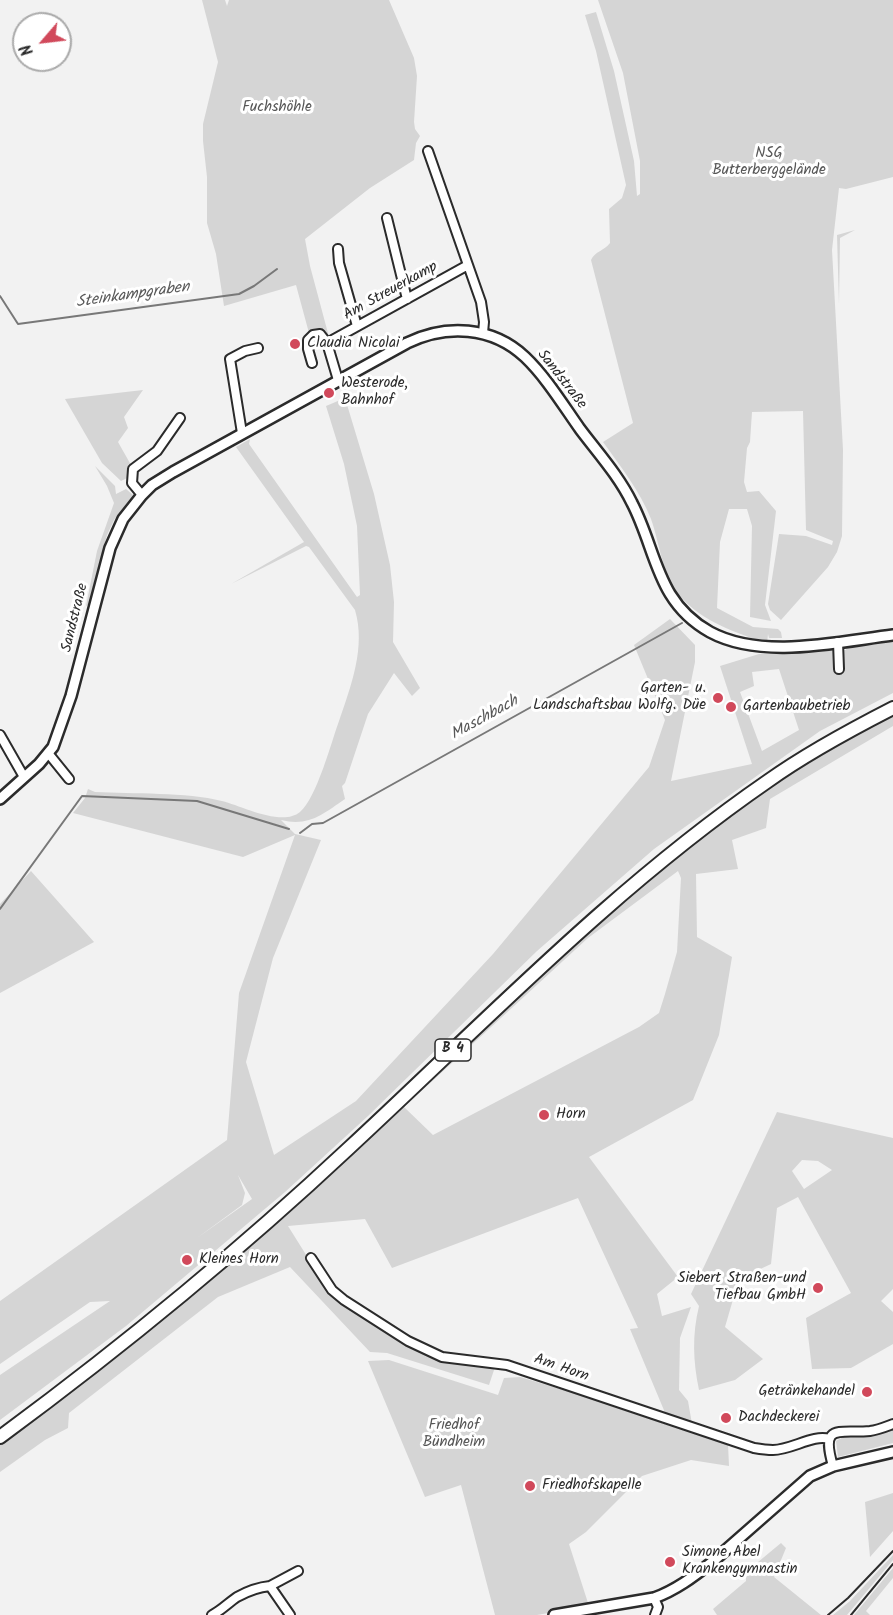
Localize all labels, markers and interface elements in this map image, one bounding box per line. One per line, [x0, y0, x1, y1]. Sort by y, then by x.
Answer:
north arrow [12, 12, 72, 72]
text: N [14, 39, 41, 60]
park label: Fuchshöhle [242, 99, 312, 117]
park label: NSG Butterberggelände [712, 145, 826, 180]
street label: Am Streuerkamp [341, 259, 441, 325]
water label: Steinkampgraben [75, 279, 191, 313]
place label: Claudia Nicolai [307, 335, 399, 353]
marker: Claudia Nicolai [288, 337, 302, 351]
street label: Sandstraße [532, 347, 590, 413]
place label: Westerode, Bahnhof [341, 375, 408, 410]
marker: Westerode, Bahnhof [322, 386, 336, 400]
street label: Sandstraße [59, 582, 93, 654]
place label: Garten- u. Landschaftsbau Wolfg. Düe [533, 680, 706, 715]
marker: Garten- u. Landschaftsbau Wolfg. Düe [711, 691, 725, 705]
water label: Maschbach [448, 693, 522, 745]
place label: Gartenbaubetrieb [743, 698, 850, 716]
marker: Gartenbaubetrieb [724, 700, 738, 714]
road number: B 4 [435, 1039, 471, 1061]
place label: Horn [556, 1106, 586, 1124]
marker: Horn [537, 1108, 551, 1122]
place label: Kleines Horn [199, 1251, 279, 1269]
marker: Kleines Horn [180, 1253, 194, 1267]
place label: Siebert Straßen-und Tiefbau GmbH [677, 1270, 806, 1305]
marker: Siebert Straßen-und Tiefbau GmbH [811, 1281, 825, 1295]
street label: Am Horn [531, 1351, 591, 1387]
place label: Getränkehandel [758, 1383, 855, 1401]
marker: Getränkehandel [860, 1385, 874, 1399]
place label: Dachdeckerei [738, 1409, 819, 1427]
marker: Dachdeckerei [719, 1411, 733, 1425]
park label: Friedhof Bündheim [423, 1417, 485, 1452]
place label: Friedhofskapelle [542, 1477, 642, 1495]
marker: Friedhofskapelle [523, 1479, 537, 1493]
place label: Simone Abel Krankengymnastin [682, 1544, 798, 1579]
marker: Simone Abel Krankengymnastin [663, 1555, 677, 1569]

